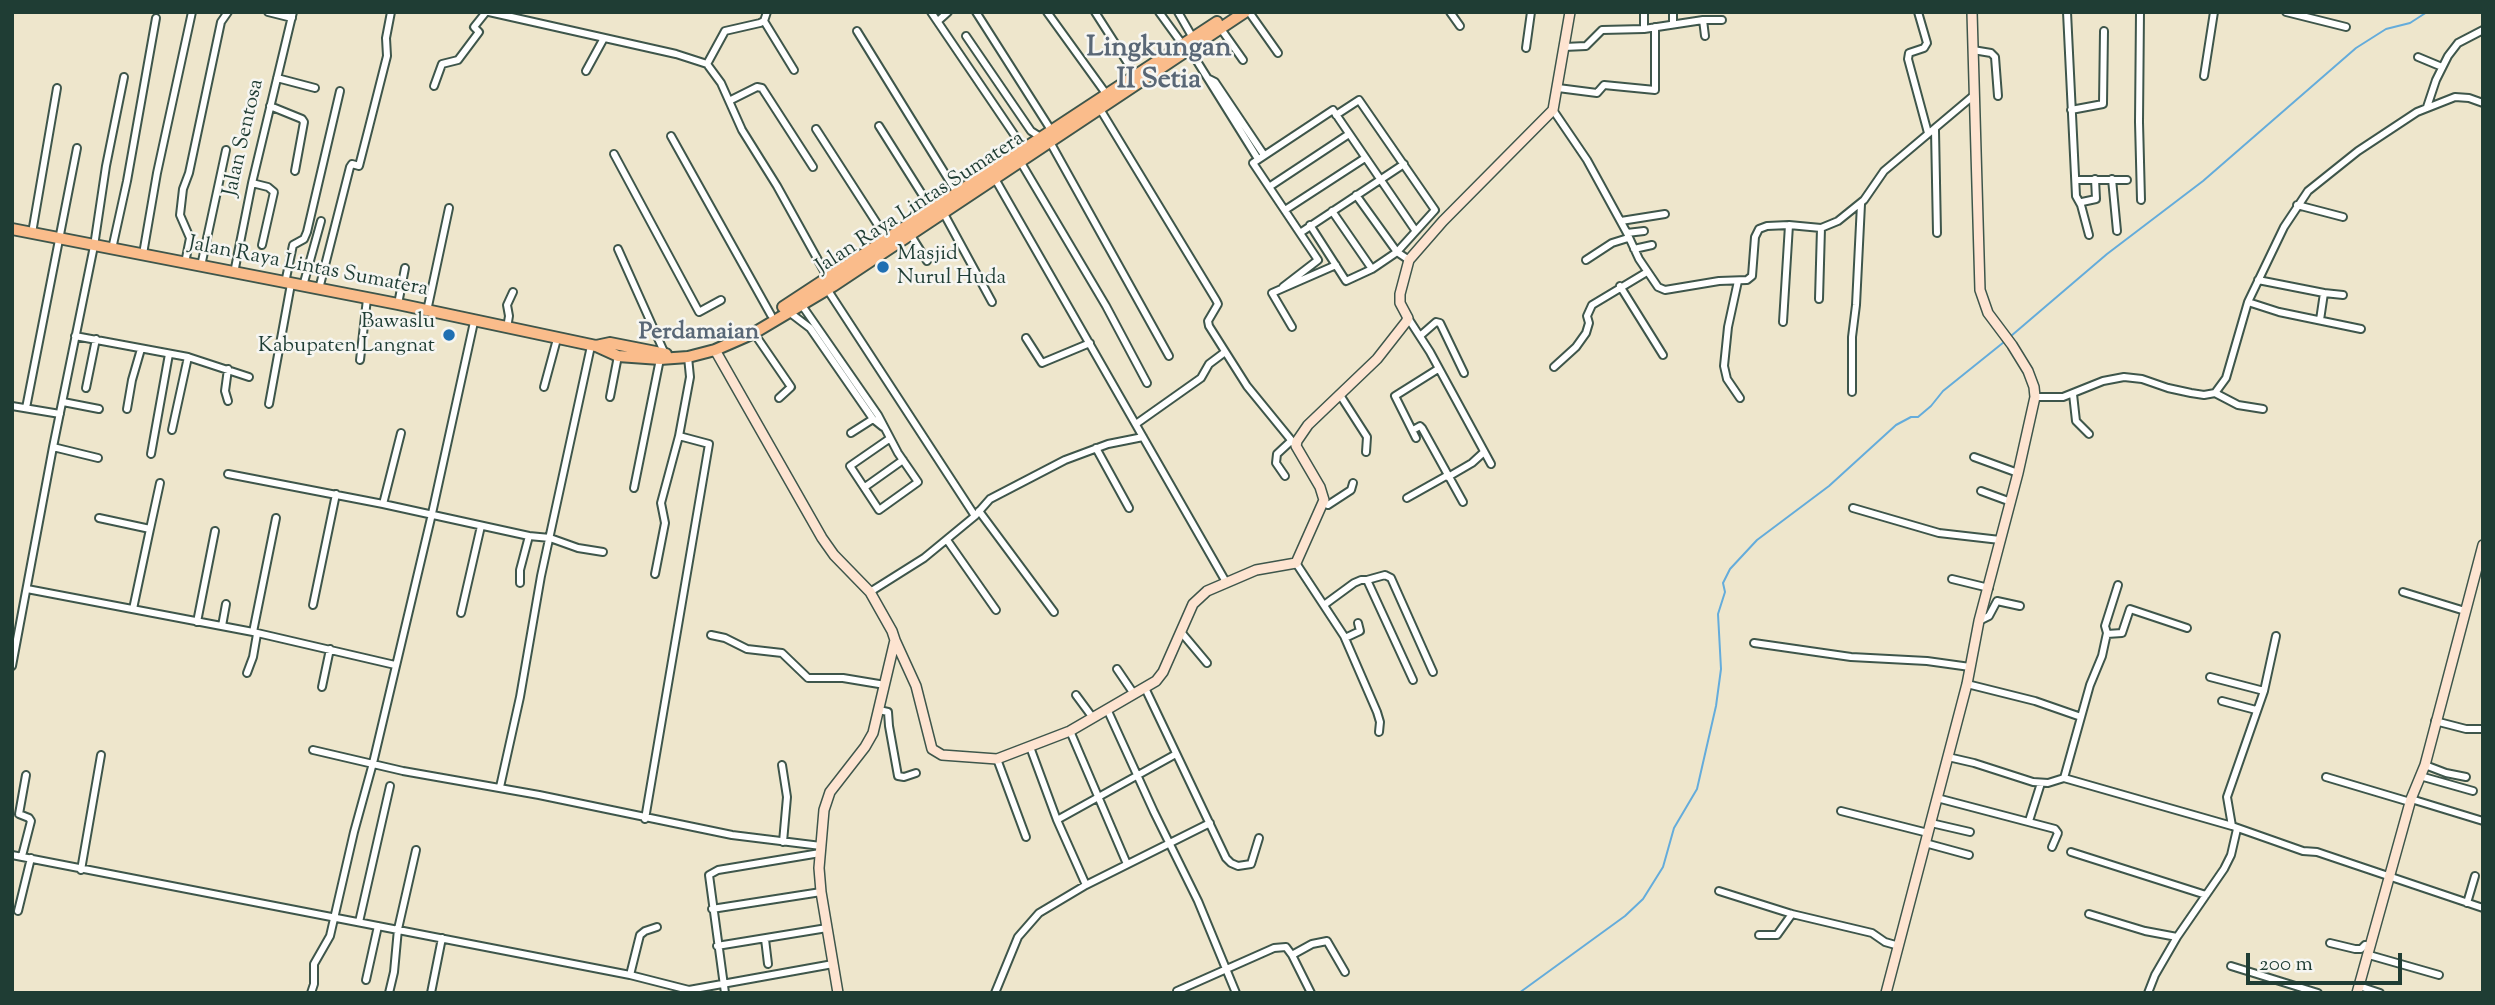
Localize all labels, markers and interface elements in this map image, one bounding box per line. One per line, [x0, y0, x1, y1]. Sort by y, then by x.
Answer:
district label: Lingkungan II Setia [1086, 33, 1232, 99]
street label: Jalan Sentosa [219, 77, 271, 199]
street label: Jalan Raya Lintas Sumatera [812, 127, 1030, 281]
street label: Jalan Raya Lintas Sumatera [186, 232, 430, 304]
place label: Masjid Nurul Huda [897, 242, 1006, 292]
marker: Masjid Nurul Huda [875, 259, 891, 275]
place label: Bawaslu Kabupaten Langnat [258, 310, 435, 360]
district label: Perdamaian [639, 320, 759, 348]
marker: Bawaslu Kabupaten Langnat [441, 327, 457, 343]
scale bar [2250, 939, 2406, 983]
text: 200 m [2259, 950, 2313, 980]

